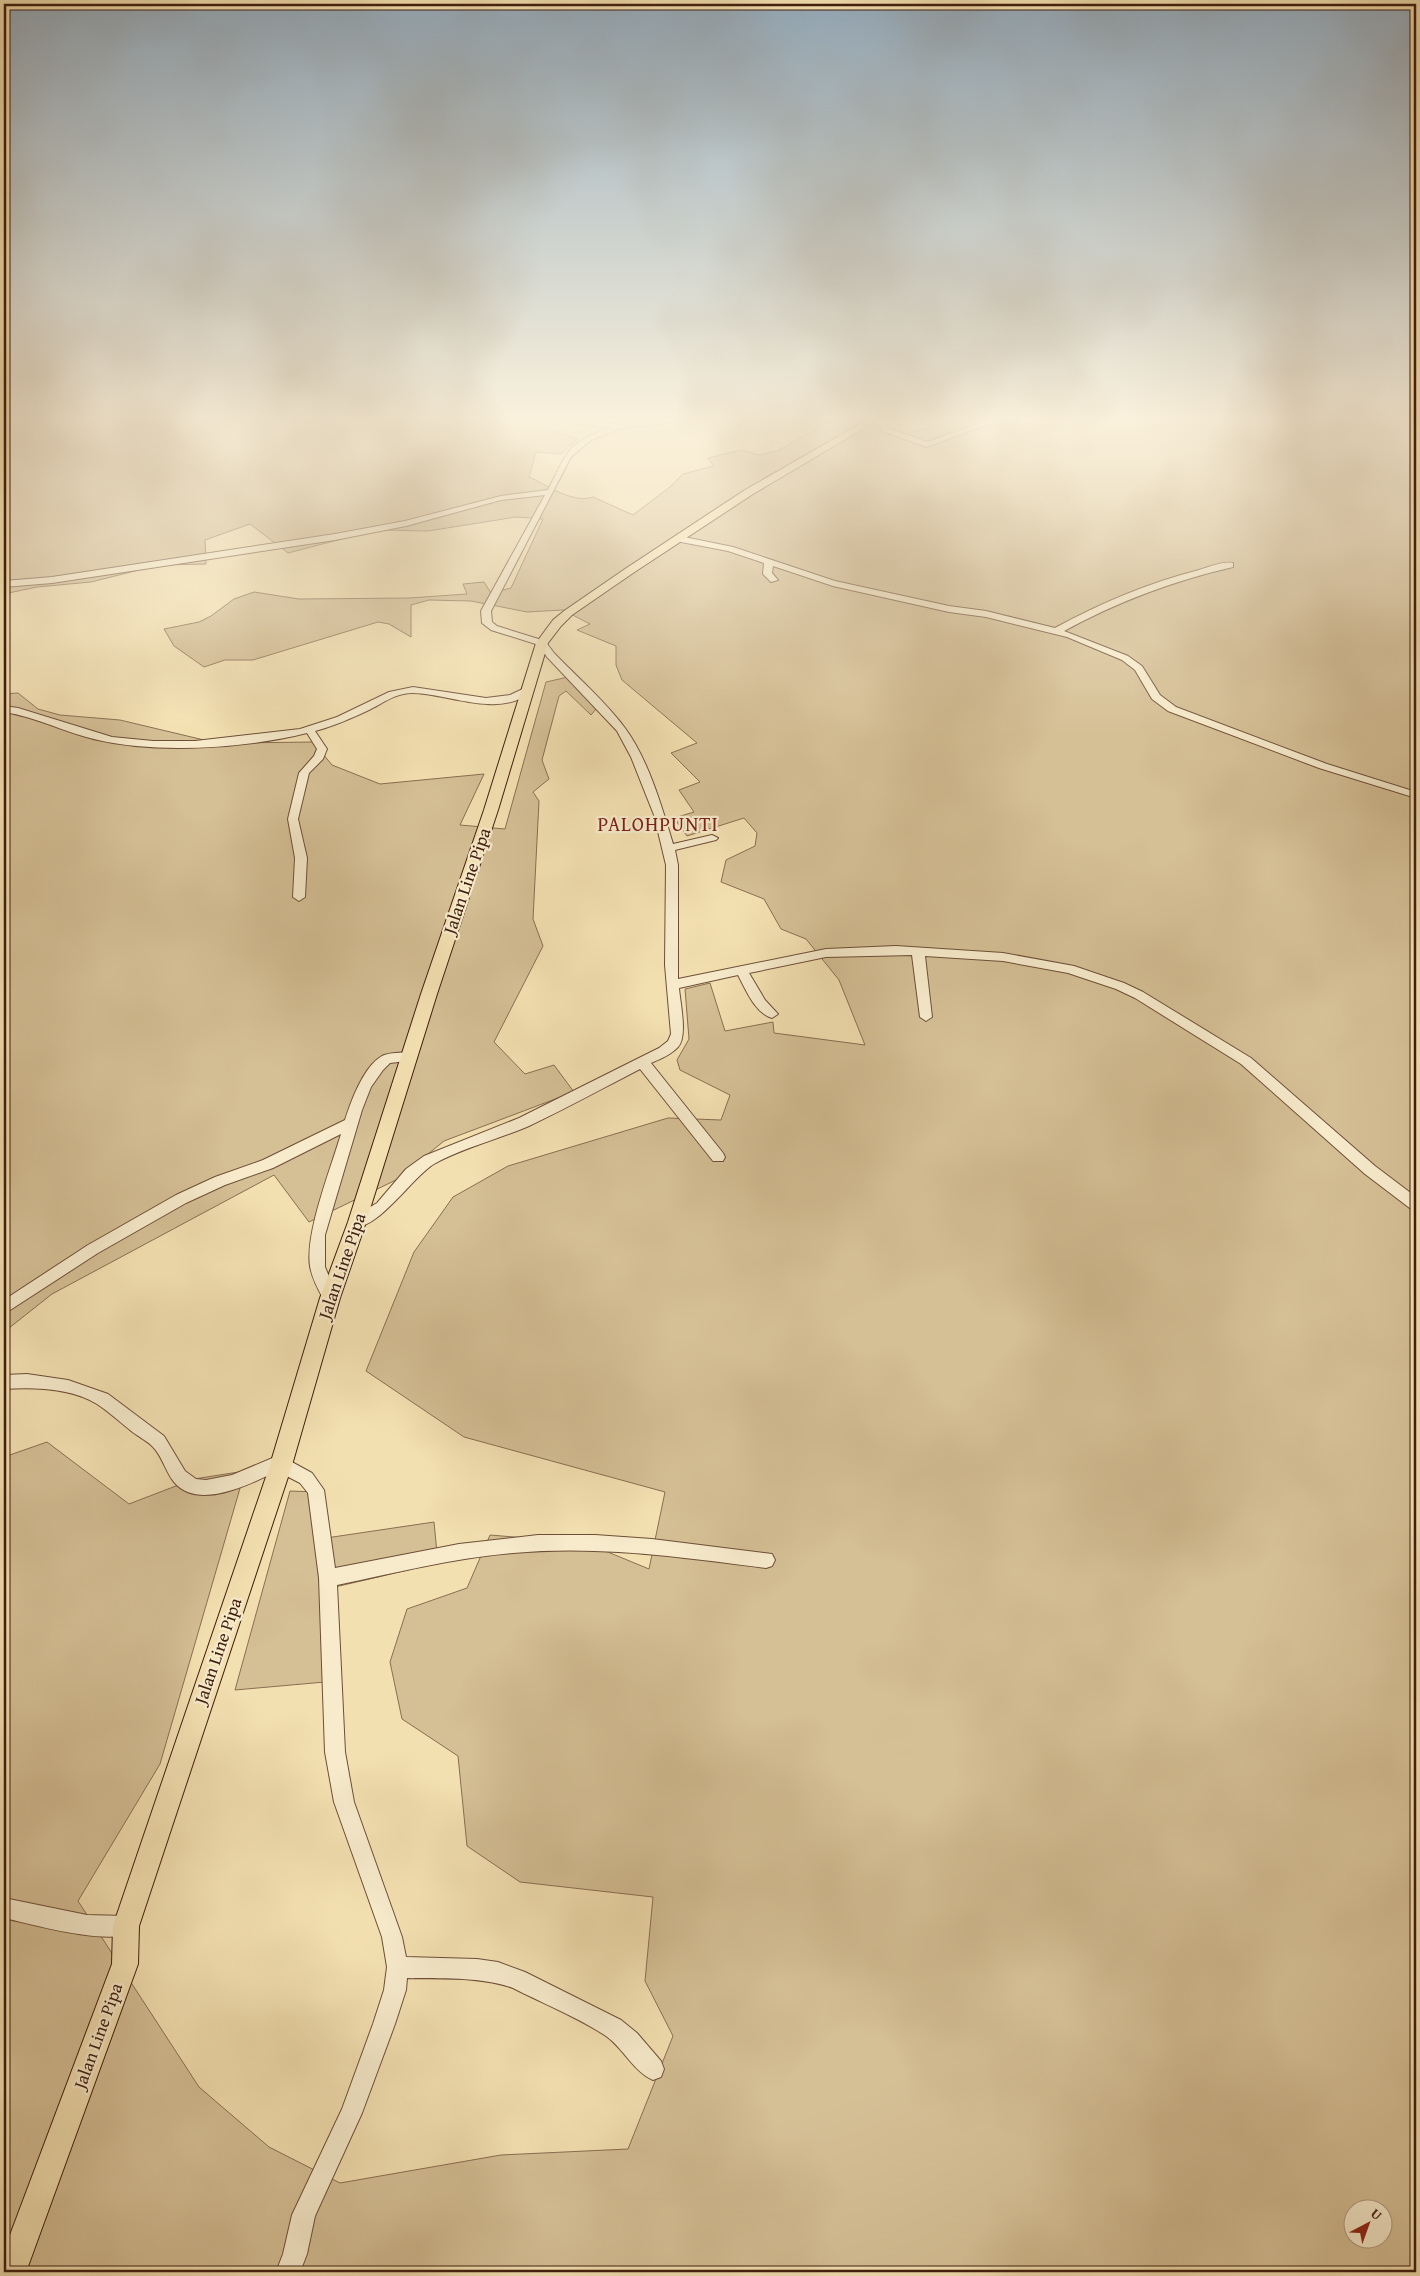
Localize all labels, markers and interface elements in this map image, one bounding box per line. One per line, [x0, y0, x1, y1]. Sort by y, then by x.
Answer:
district label: PALOHPUNTI [597, 809, 719, 838]
street label: Jalan Line Pipa [435, 823, 498, 940]
street label: Jalan Line Pipa [310, 1208, 373, 1325]
street label: Jalan Line Pipa [186, 1593, 249, 1710]
street label: Jalan Line Pipa [65, 1979, 129, 2095]
north arrow [1342, 2198, 1392, 2248]
text: U [1366, 2204, 1387, 2225]

